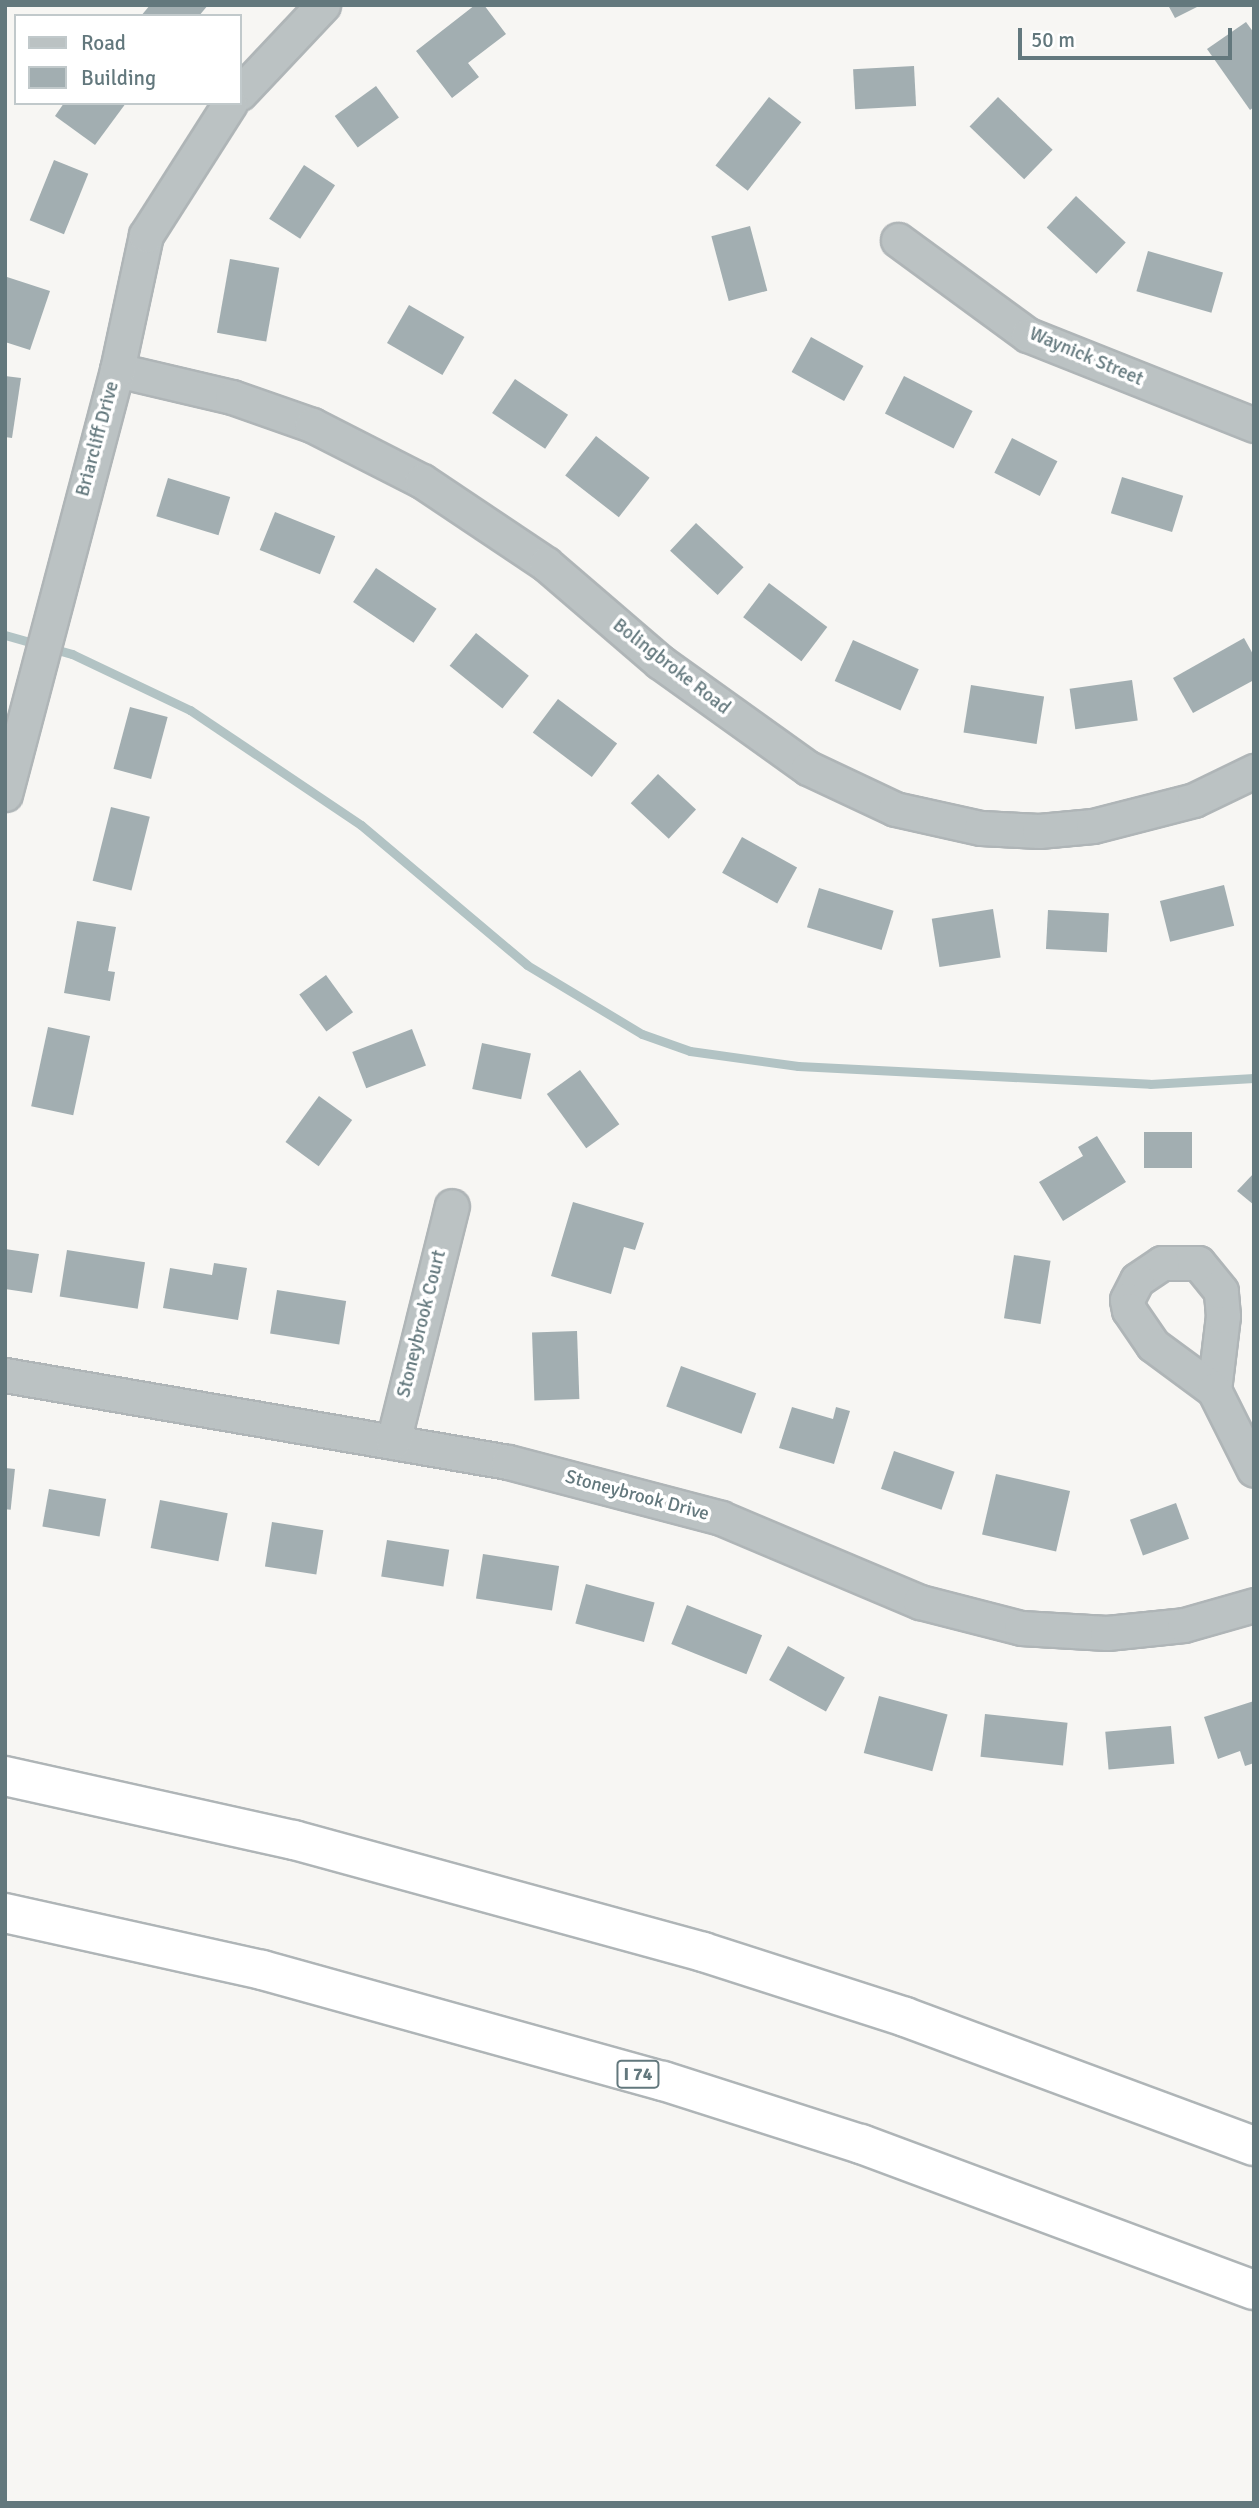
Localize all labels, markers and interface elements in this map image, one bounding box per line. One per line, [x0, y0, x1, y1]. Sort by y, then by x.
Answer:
legend [14, 14, 242, 105]
scale bar [1021, 14, 1234, 58]
text: 50 m [1031, 27, 1075, 53]
text: Road [81, 30, 126, 56]
text: Building [81, 65, 156, 91]
street label: Waynick Street [1026, 323, 1146, 391]
street label: Briarcliff Drive [72, 379, 124, 499]
street label: Bolingbroke Road [608, 614, 734, 720]
street label: Stoneybrook Court [393, 1248, 451, 1400]
street label: Stoneybrook Drive [563, 1466, 711, 1526]
road number: I 74 [615, 2060, 661, 2088]

